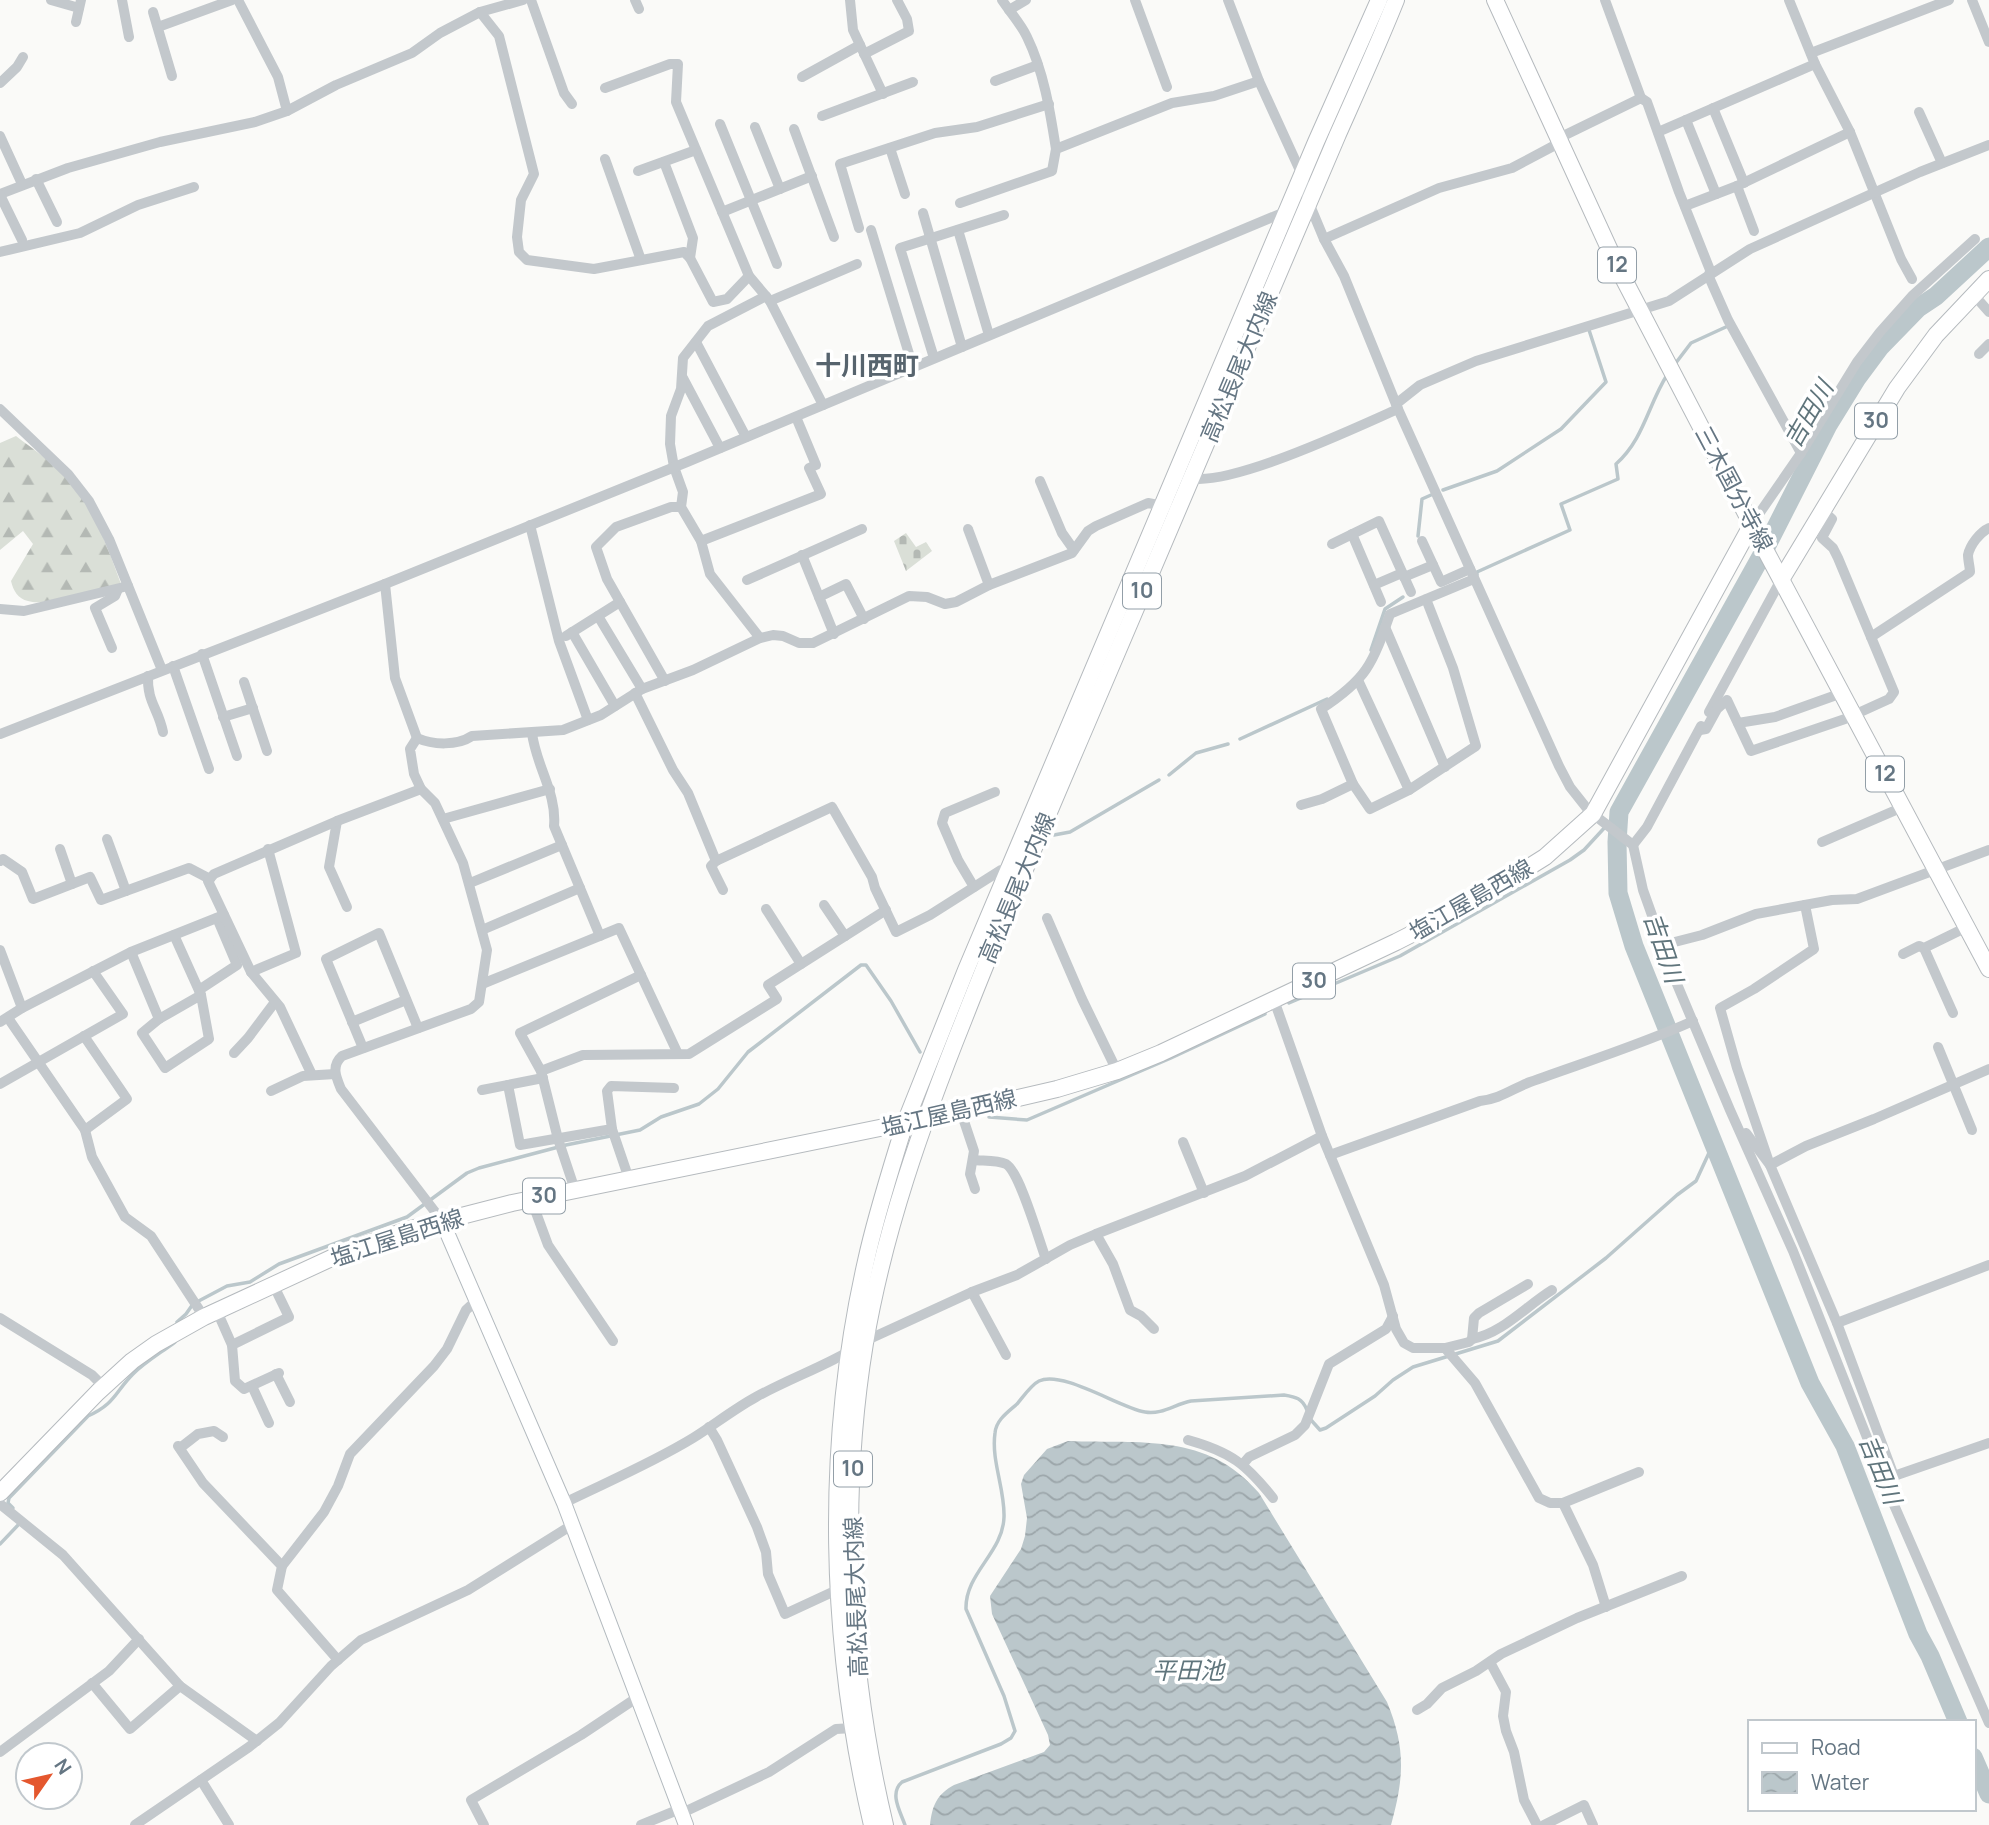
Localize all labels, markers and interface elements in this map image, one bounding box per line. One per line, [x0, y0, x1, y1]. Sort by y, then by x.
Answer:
road number: 12 [1598, 247, 1636, 282]
street label: 高松長尾大内線 [1192, 286, 1284, 447]
district label: 十川西町 [815, 347, 919, 383]
water label: 吉田川 [1775, 371, 1841, 453]
road number: 30 [1855, 404, 1897, 438]
street label: 三木国分寺線 [1688, 420, 1781, 557]
road number: 10 [1123, 574, 1161, 608]
road number: 12 [1866, 756, 1904, 792]
street label: 高松長尾大内線 [970, 807, 1062, 968]
street label: 塩江屋島西線 [1403, 851, 1538, 947]
water label: 吉田川 [1637, 908, 1693, 990]
road number: 30 [1293, 964, 1335, 998]
street label: 塩江屋島西線 [878, 1081, 1020, 1143]
road number: 30 [523, 1178, 565, 1214]
street label: 塩江屋島西線 [326, 1201, 467, 1274]
water label: 吉田川 [1853, 1430, 1911, 1512]
road number: 10 [834, 1452, 872, 1486]
street label: 高松長尾大内線 [836, 1516, 874, 1678]
water label: 平田池 [1152, 1653, 1226, 1686]
legend [1748, 1720, 1975, 1811]
text: Road [1811, 1733, 1861, 1761]
north arrow [14, 1741, 84, 1811]
text: N [48, 1754, 78, 1779]
text: Water [1811, 1768, 1870, 1796]

